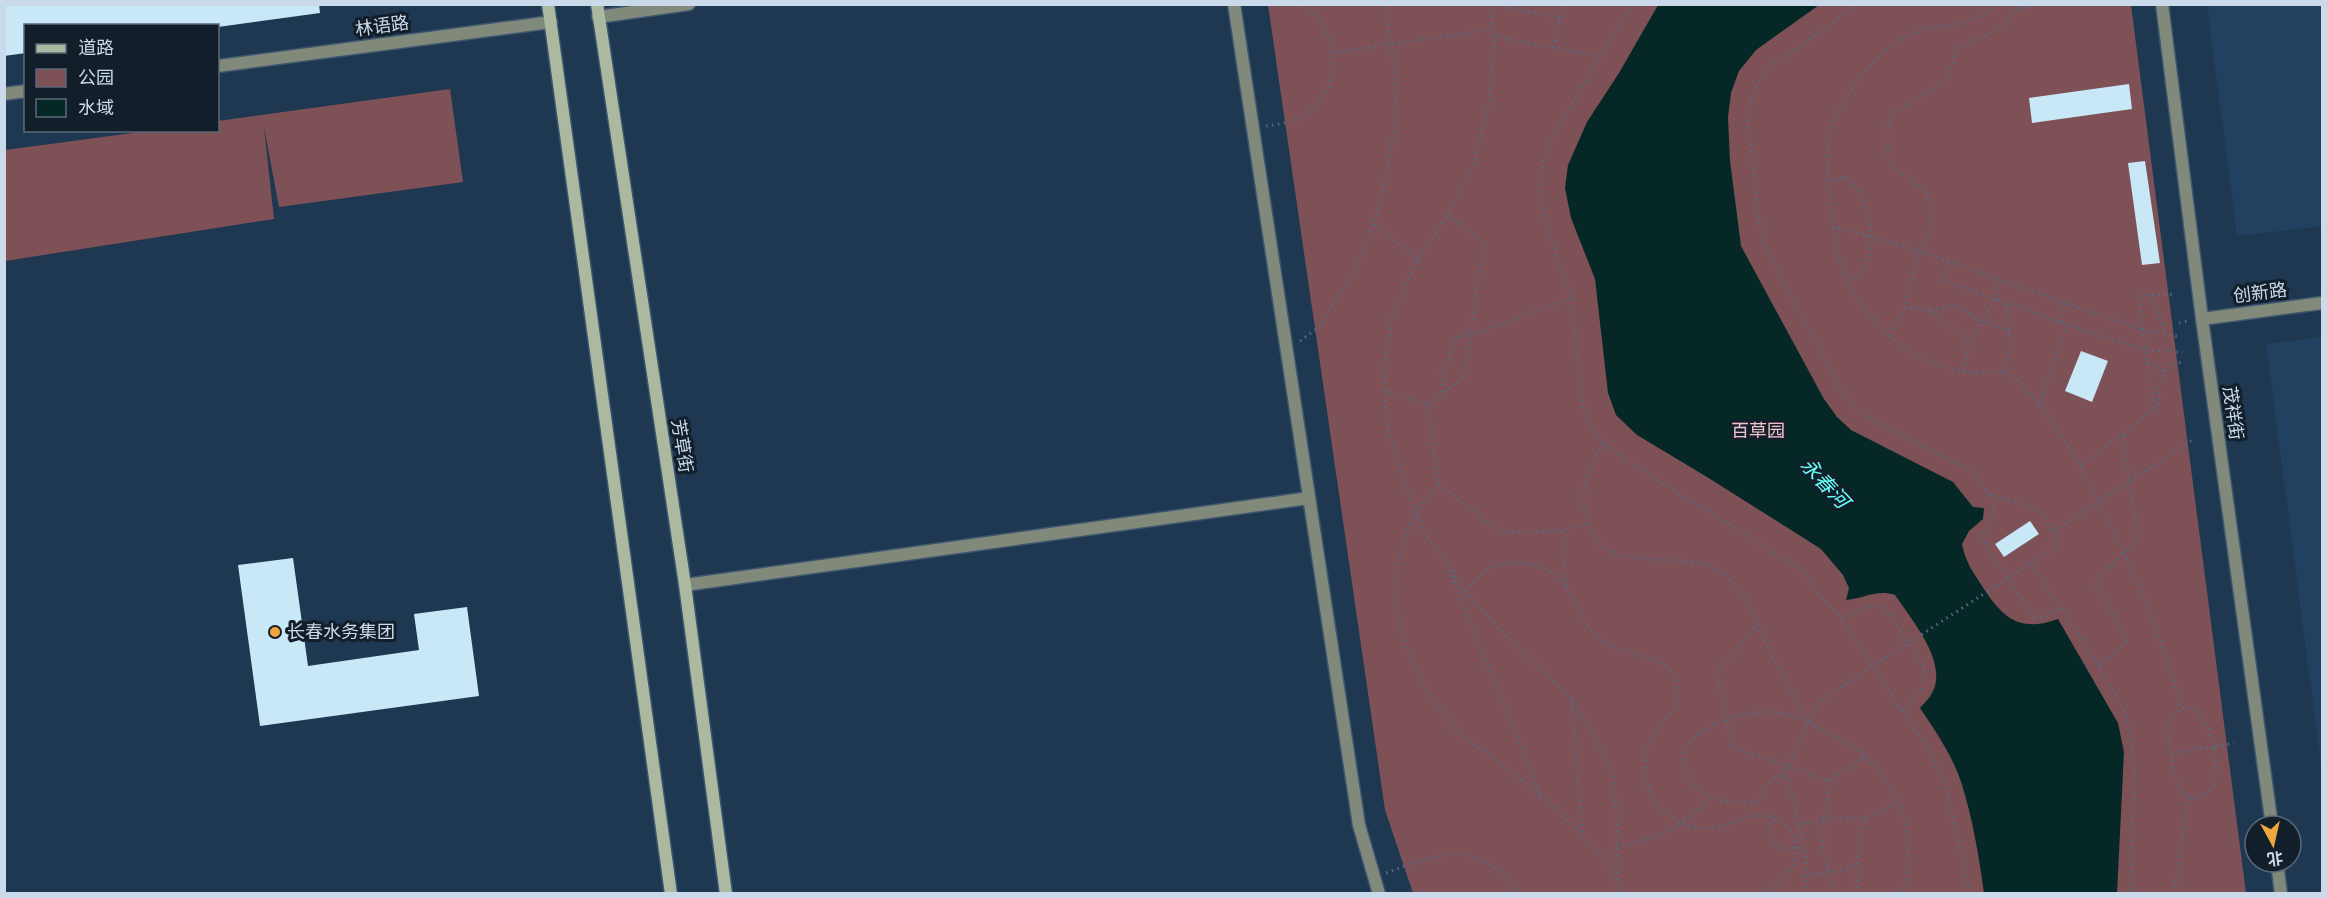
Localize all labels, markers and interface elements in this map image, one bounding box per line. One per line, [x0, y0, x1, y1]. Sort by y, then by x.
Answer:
street label: 林语路 [354, 11, 410, 41]
legend [24, 24, 219, 132]
text: 道路 [78, 37, 114, 59]
text: 公园 [78, 67, 114, 89]
text: 水域 [78, 97, 114, 119]
street label: 创新路 [2232, 279, 2288, 307]
street label: 茂祥街 [2218, 385, 2248, 441]
street label: 芳草街 [667, 418, 697, 474]
park label: 百草园 [1731, 420, 1785, 442]
water label: 永春河 [1796, 453, 1857, 516]
place label: 长春水务集团 [287, 621, 395, 643]
marker: 长春水务集团 [268, 625, 282, 639]
north arrow [2243, 814, 2303, 874]
text: 北 [2266, 848, 2284, 869]

